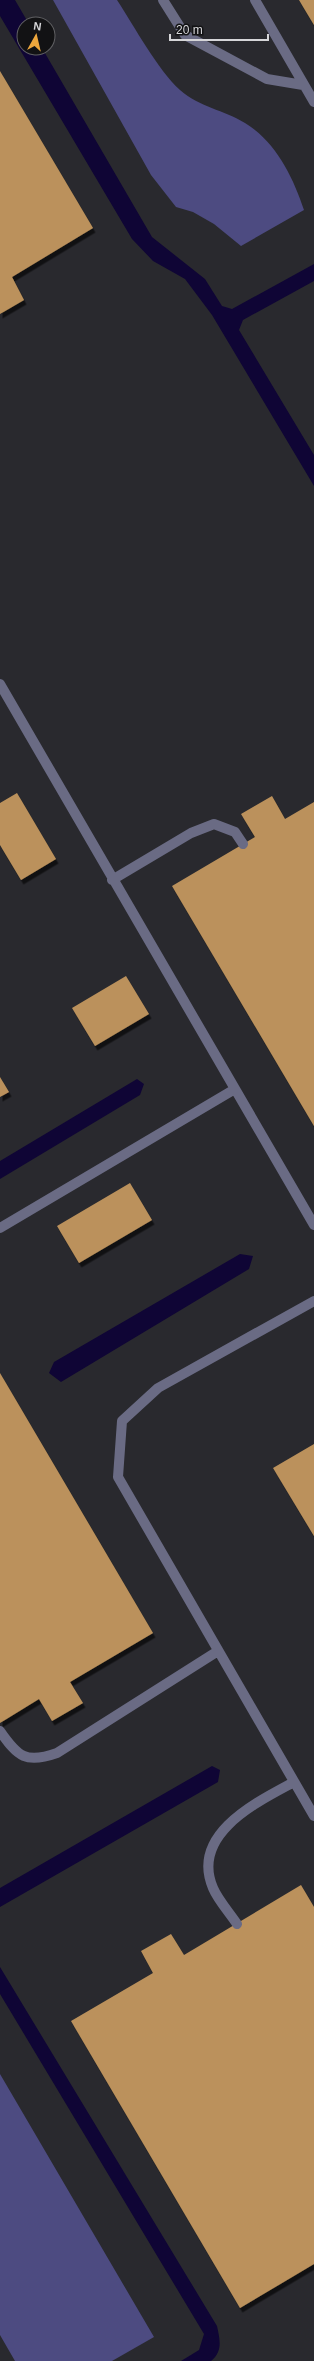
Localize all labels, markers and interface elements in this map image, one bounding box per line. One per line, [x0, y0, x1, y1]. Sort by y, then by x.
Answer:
north arrow [16, 16, 56, 56]
scale bar [170, 16, 268, 42]
text: N [33, 20, 42, 33]
text: 20 m [176, 23, 203, 37]

